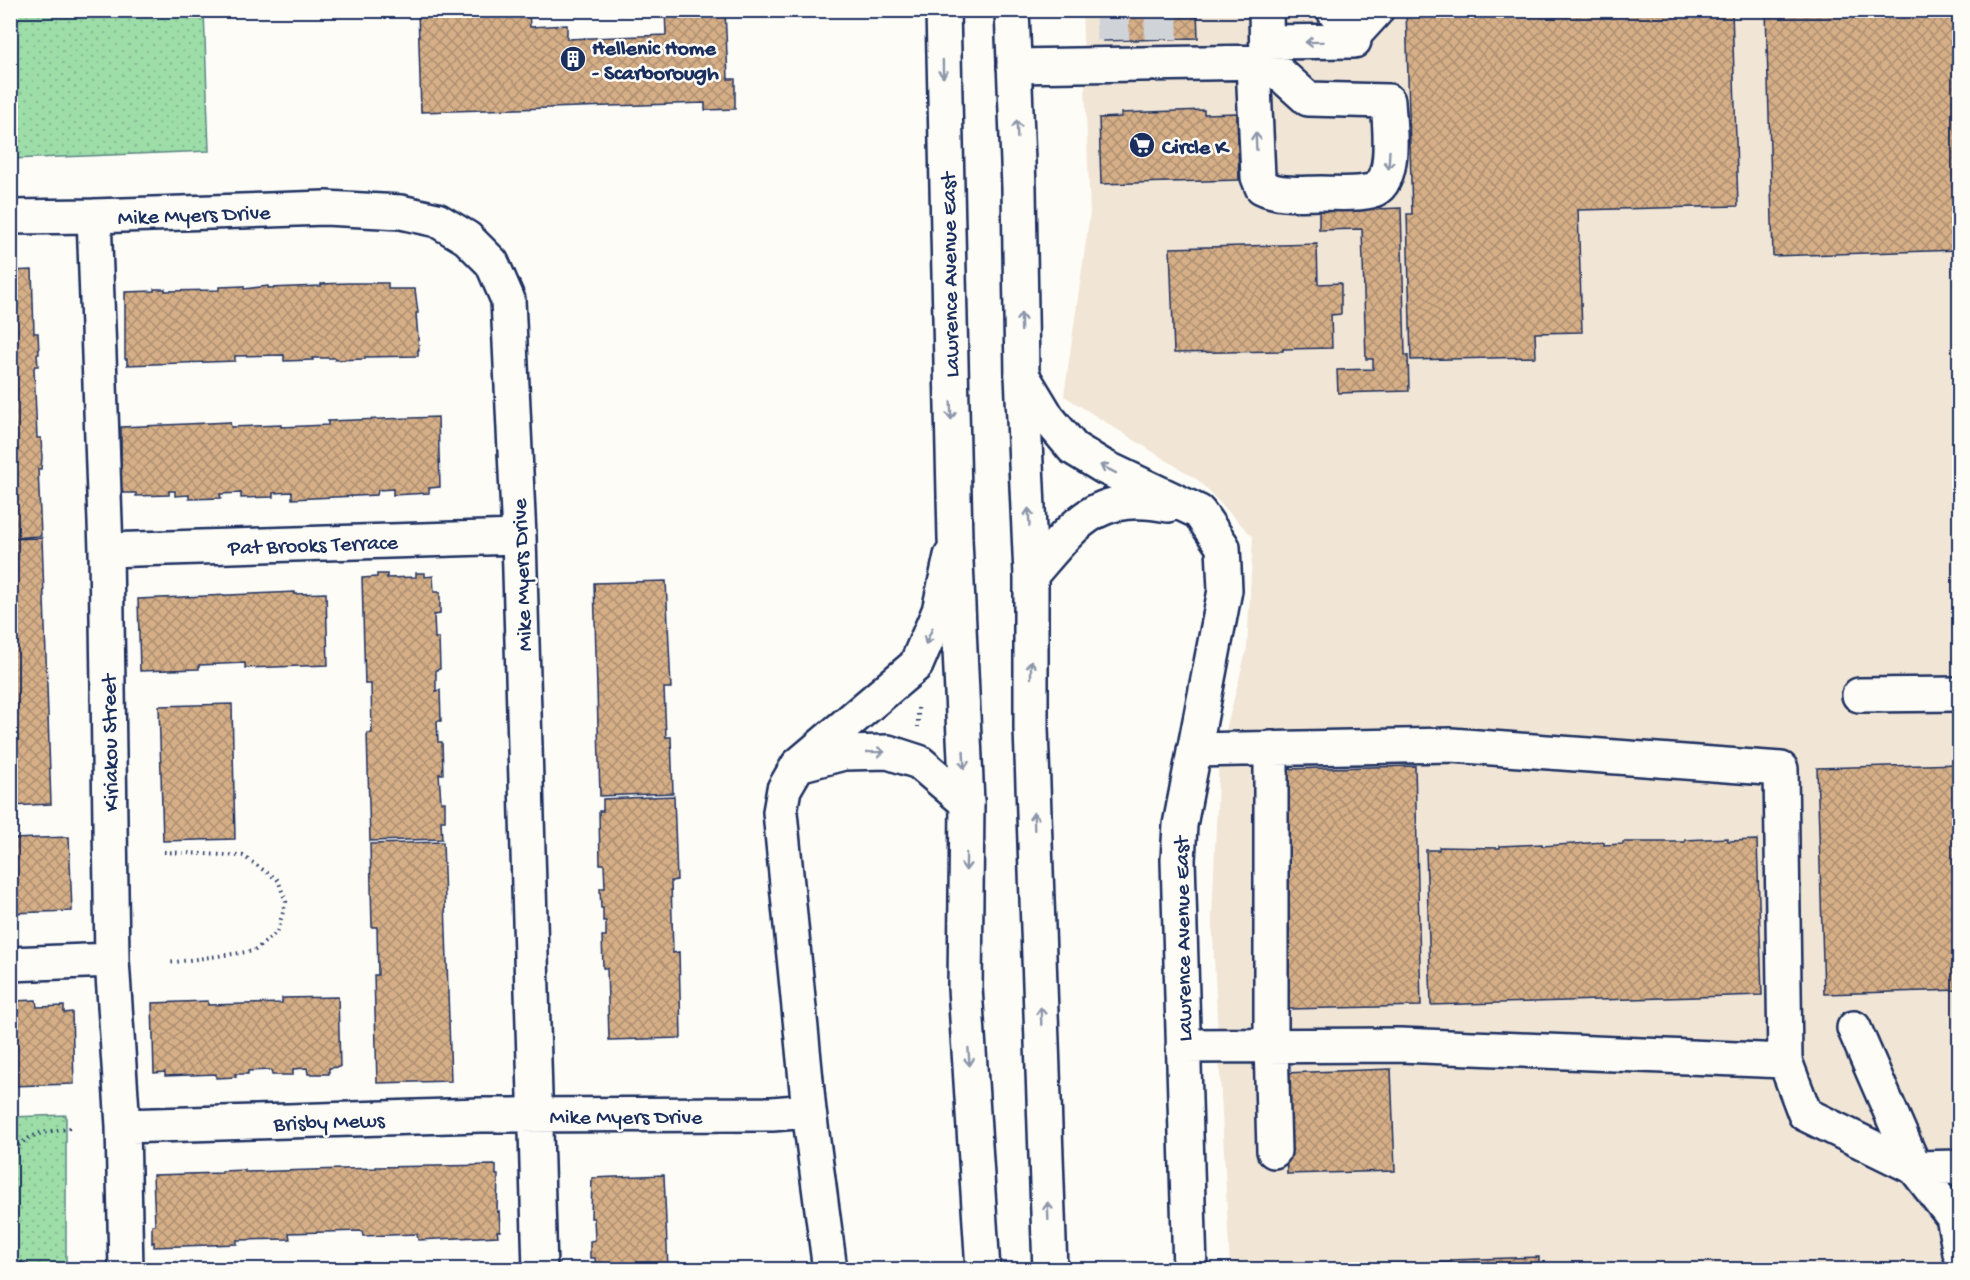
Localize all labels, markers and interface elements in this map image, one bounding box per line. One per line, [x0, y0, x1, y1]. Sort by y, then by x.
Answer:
one-way arrow [1304, 36, 1324, 47]
place label: Hellenic Home - Scarborough [592, 37, 719, 88]
building icon: Hellenic Home - Scarborough [558, 44, 588, 74]
one-way arrow [938, 58, 949, 78]
one-way arrow [1011, 120, 1022, 140]
supermarket icon: Circle K [1127, 130, 1157, 160]
one-way arrow [1251, 132, 1262, 152]
place label: Circle K [1161, 136, 1230, 162]
one-way arrow [1383, 149, 1394, 169]
street label: Lawrence Avenue East [937, 170, 967, 378]
street label: Mike Myers Drive [117, 201, 272, 233]
one-way arrow [1016, 312, 1027, 332]
one-way arrow [945, 400, 957, 420]
one-way arrow [1100, 463, 1118, 474]
street label: Mike Myers Drive [508, 497, 540, 652]
one-way arrow [1023, 507, 1034, 527]
street label: Pat Brooks Terrace [227, 531, 399, 563]
one-way arrow [922, 627, 933, 645]
one-way arrow [1025, 660, 1037, 680]
street label: Kiriakou Street [98, 672, 126, 812]
one-way arrow [866, 747, 886, 758]
one-way arrow [959, 749, 970, 769]
one-way arrow [1029, 812, 1040, 832]
street label: Lawrence Avenue East [1170, 834, 1200, 1042]
one-way arrow [960, 851, 972, 871]
one-way arrow [1036, 1007, 1047, 1027]
one-way arrow [964, 1046, 975, 1066]
street label: Mike Myers Drive [550, 1106, 703, 1132]
street label: Brisby Mews [272, 1109, 386, 1139]
one-way arrow [1043, 1202, 1054, 1222]

